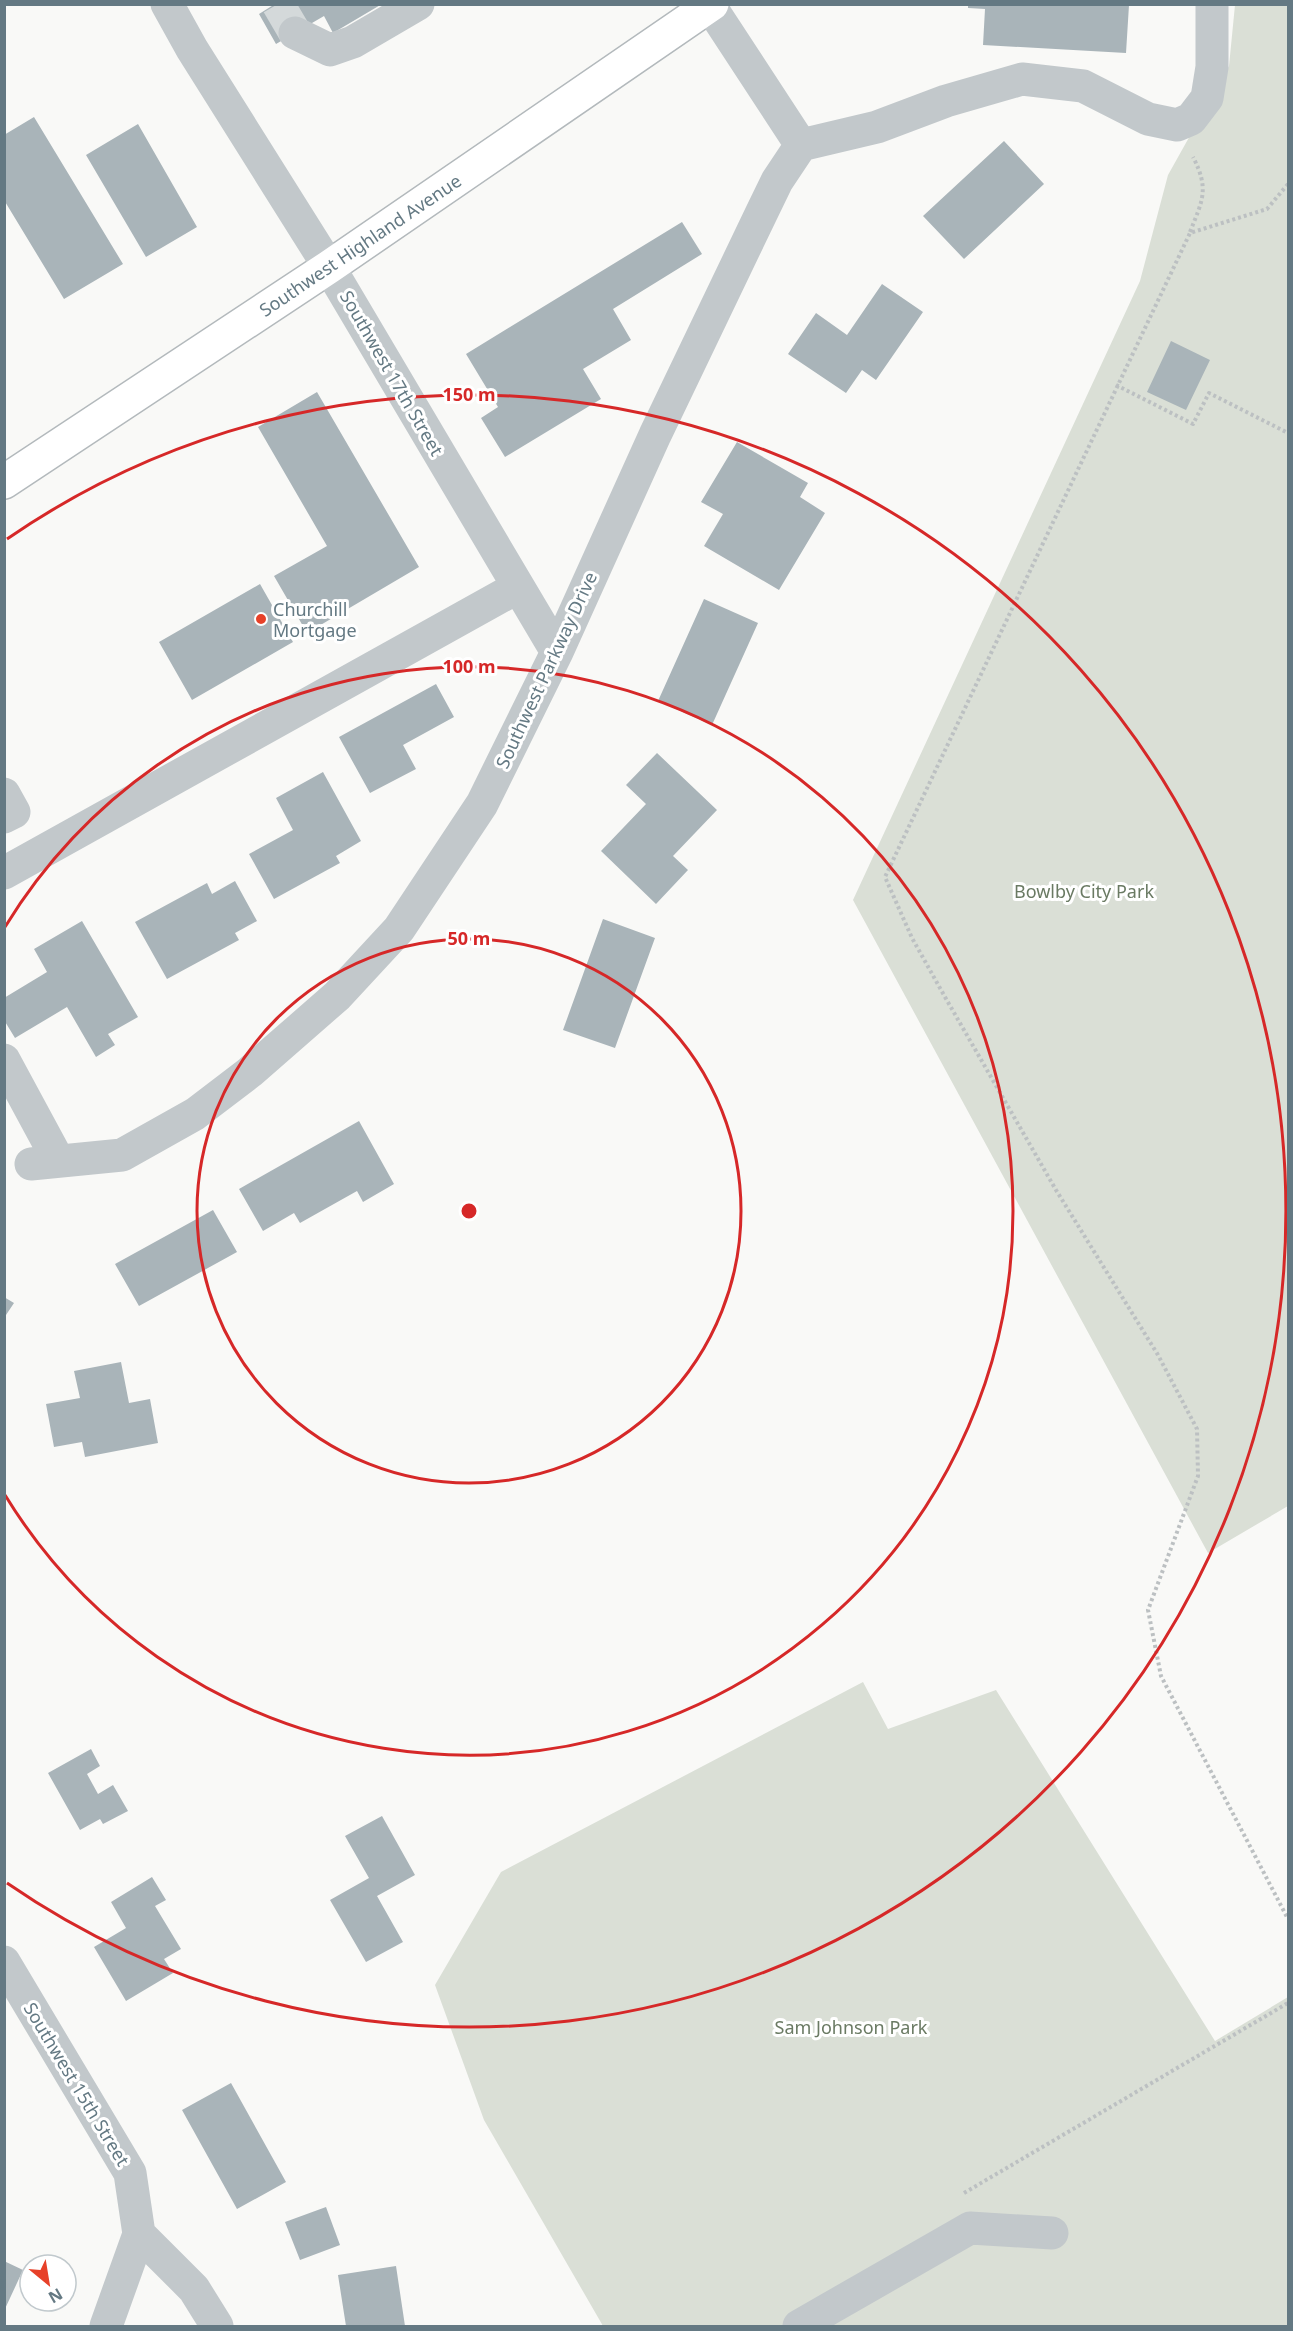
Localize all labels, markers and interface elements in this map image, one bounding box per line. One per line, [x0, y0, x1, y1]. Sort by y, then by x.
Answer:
street label: Southwest Highland Avenue [254, 168, 466, 322]
street label: Southwest 17th Street [335, 286, 449, 460]
text: 150 m [442, 382, 496, 406]
street label: Southwest Parkway Drive [490, 568, 602, 772]
place label: Churchill Mortgage [273, 597, 357, 642]
marker: Churchill Mortgage [254, 612, 268, 626]
text: 100 m [442, 654, 496, 678]
park label: Bowlby City Park [1014, 879, 1154, 903]
text: 50 m [448, 926, 490, 950]
centre of rings [459, 1201, 479, 1221]
street label: Southwest 15th Street [19, 1998, 136, 2171]
park label: Sam Johnson Park [775, 2015, 928, 2039]
north arrow [18, 2253, 78, 2313]
text: N [44, 2283, 67, 2309]

